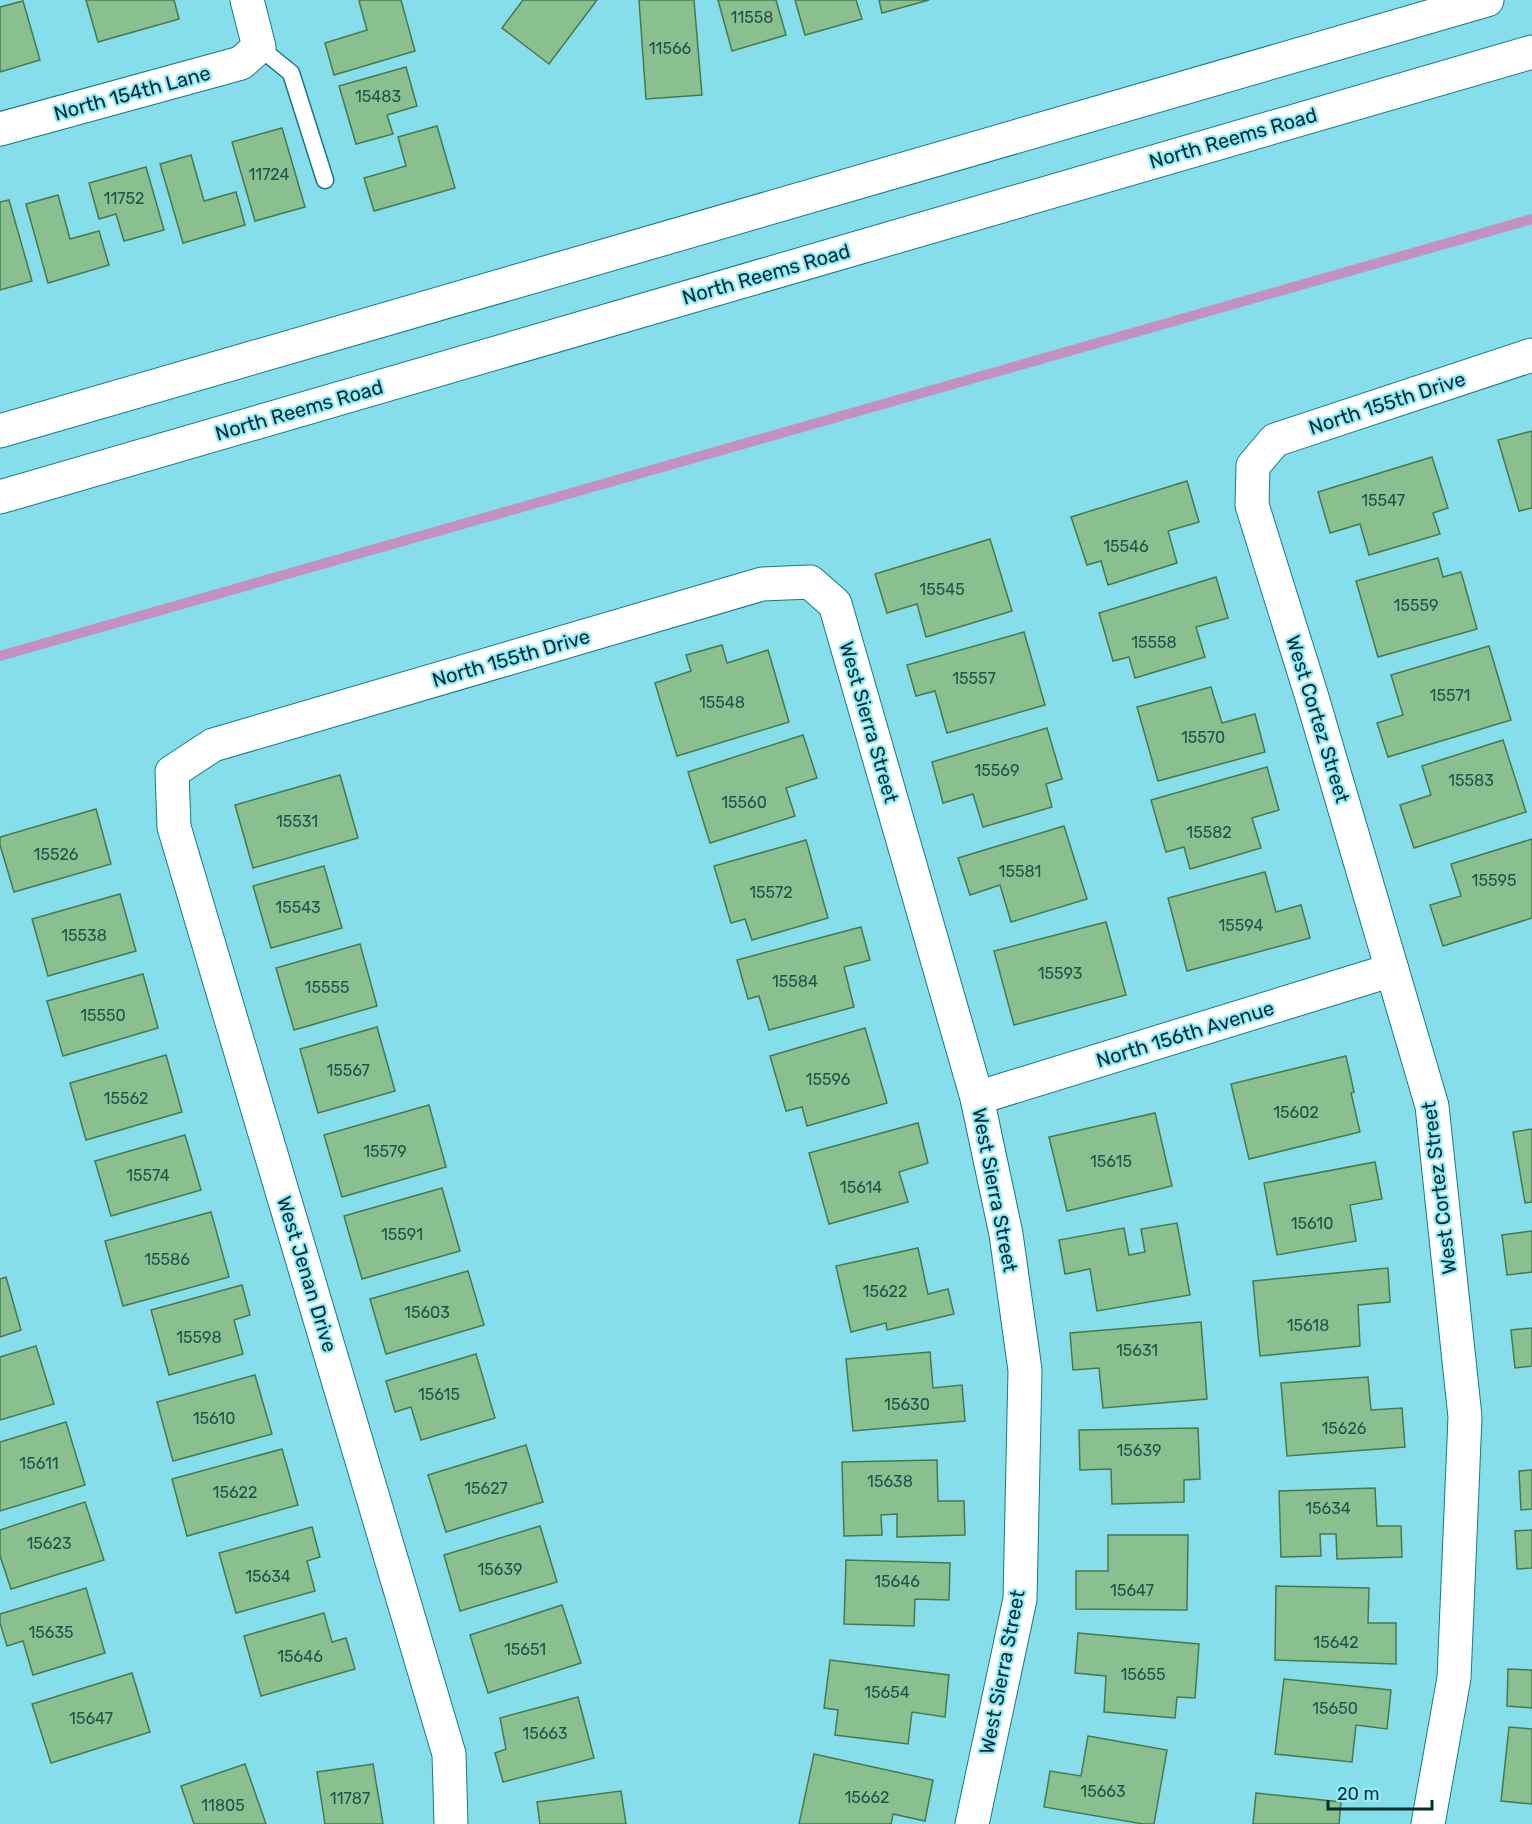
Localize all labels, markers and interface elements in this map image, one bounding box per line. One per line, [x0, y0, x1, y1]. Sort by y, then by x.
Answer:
house number: 11558 [731, 8, 773, 27]
house number: 11566 [649, 39, 692, 58]
street label: North 154th Lane [51, 61, 213, 125]
house number: 15483 [355, 87, 401, 106]
street label: North Reems Road [1146, 103, 1320, 173]
house number: 11724 [248, 165, 290, 184]
house number: 11752 [104, 189, 144, 208]
street label: North Reems Road [679, 239, 853, 309]
street label: North 155th Drive [1306, 366, 1468, 440]
street label: North Reems Road [212, 375, 386, 445]
house number: 15547 [1361, 491, 1405, 510]
house number: 15546 [1103, 537, 1149, 556]
house number: 15545 [919, 580, 965, 599]
house number: 15559 [1394, 596, 1438, 615]
street label: North 155th Drive [429, 624, 593, 692]
street label: West Cortez Street [1281, 632, 1355, 806]
house number: 15558 [1131, 633, 1177, 652]
street label: West Sierra Street [834, 638, 904, 806]
house number: 15557 [952, 669, 996, 688]
house number: 15571 [1430, 686, 1470, 705]
house number: 15548 [699, 693, 745, 712]
house number: 15570 [1181, 728, 1225, 747]
house number: 15569 [975, 761, 1020, 780]
house number: 15583 [1448, 771, 1494, 790]
house number: 15560 [721, 793, 767, 812]
house number: 15531 [276, 812, 318, 831]
house number: 15582 [1186, 823, 1232, 842]
house number: 15526 [34, 845, 79, 864]
house number: 15581 [999, 862, 1041, 881]
house number: 15595 [1472, 871, 1516, 890]
house number: 15572 [749, 883, 793, 902]
house number: 15543 [275, 898, 321, 917]
house number: 15594 [1218, 916, 1264, 935]
house number: 15538 [61, 926, 107, 945]
house number: 15593 [1038, 964, 1082, 983]
house number: 15584 [772, 972, 818, 991]
house number: 15555 [305, 978, 349, 997]
street label: North 156th Avenue [1093, 996, 1277, 1072]
house number: 15550 [80, 1006, 126, 1025]
house number: 15567 [326, 1061, 370, 1080]
house number: 15596 [806, 1070, 851, 1089]
house number: 15562 [104, 1089, 148, 1108]
street label: West Cortez Street [1416, 1100, 1462, 1276]
house number: 15602 [1273, 1103, 1319, 1122]
street label: West Sierra Street [967, 1106, 1023, 1274]
house number: 15579 [363, 1142, 407, 1161]
house number: 15615 [1090, 1152, 1132, 1171]
house number: 15574 [126, 1166, 170, 1185]
house number: 15614 [840, 1178, 882, 1197]
street label: West Jenan Drive [272, 1193, 342, 1355]
house number: 15610 [1291, 1214, 1333, 1233]
house number: 15591 [381, 1225, 423, 1244]
house number: 15586 [144, 1250, 190, 1269]
house number: 15622 [863, 1282, 907, 1301]
house number: 15603 [404, 1303, 450, 1322]
house number: 15618 [1287, 1316, 1329, 1335]
house number: 15598 [176, 1328, 222, 1347]
house number: 15631 [1116, 1341, 1158, 1360]
house number: 15615 [418, 1385, 460, 1404]
house number: 15630 [884, 1395, 930, 1414]
house number: 15610 [193, 1409, 235, 1428]
house number: 15626 [1321, 1419, 1367, 1438]
house number: 15639 [1116, 1441, 1162, 1460]
house number: 15611 [19, 1454, 59, 1473]
house number: 15638 [867, 1472, 913, 1491]
house number: 15627 [464, 1479, 508, 1498]
house number: 15622 [213, 1483, 257, 1502]
house number: 15634 [1305, 1499, 1351, 1518]
house number: 15623 [26, 1534, 72, 1553]
house number: 15639 [477, 1560, 523, 1579]
house number: 15634 [245, 1567, 291, 1586]
house number: 15646 [874, 1572, 920, 1591]
house number: 15647 [1110, 1581, 1154, 1600]
street label: West Sierra Street [974, 1588, 1030, 1756]
house number: 15635 [28, 1623, 74, 1642]
house number: 15642 [1313, 1633, 1359, 1652]
house number: 15651 [504, 1640, 546, 1659]
house number: 15646 [277, 1647, 323, 1666]
house number: 15655 [1120, 1665, 1166, 1684]
house number: 15654 [864, 1683, 910, 1702]
house number: 15650 [1312, 1699, 1358, 1718]
house number: 15647 [69, 1709, 113, 1728]
house number: 15663 [522, 1724, 568, 1743]
scale bar [1328, 1773, 1432, 1811]
house number: 15663 [1080, 1782, 1126, 1801]
text: 20 m [1337, 1783, 1379, 1805]
house number: 15662 [844, 1788, 890, 1807]
house number: 11787 [330, 1789, 370, 1808]
house number: 11805 [201, 1796, 245, 1815]

